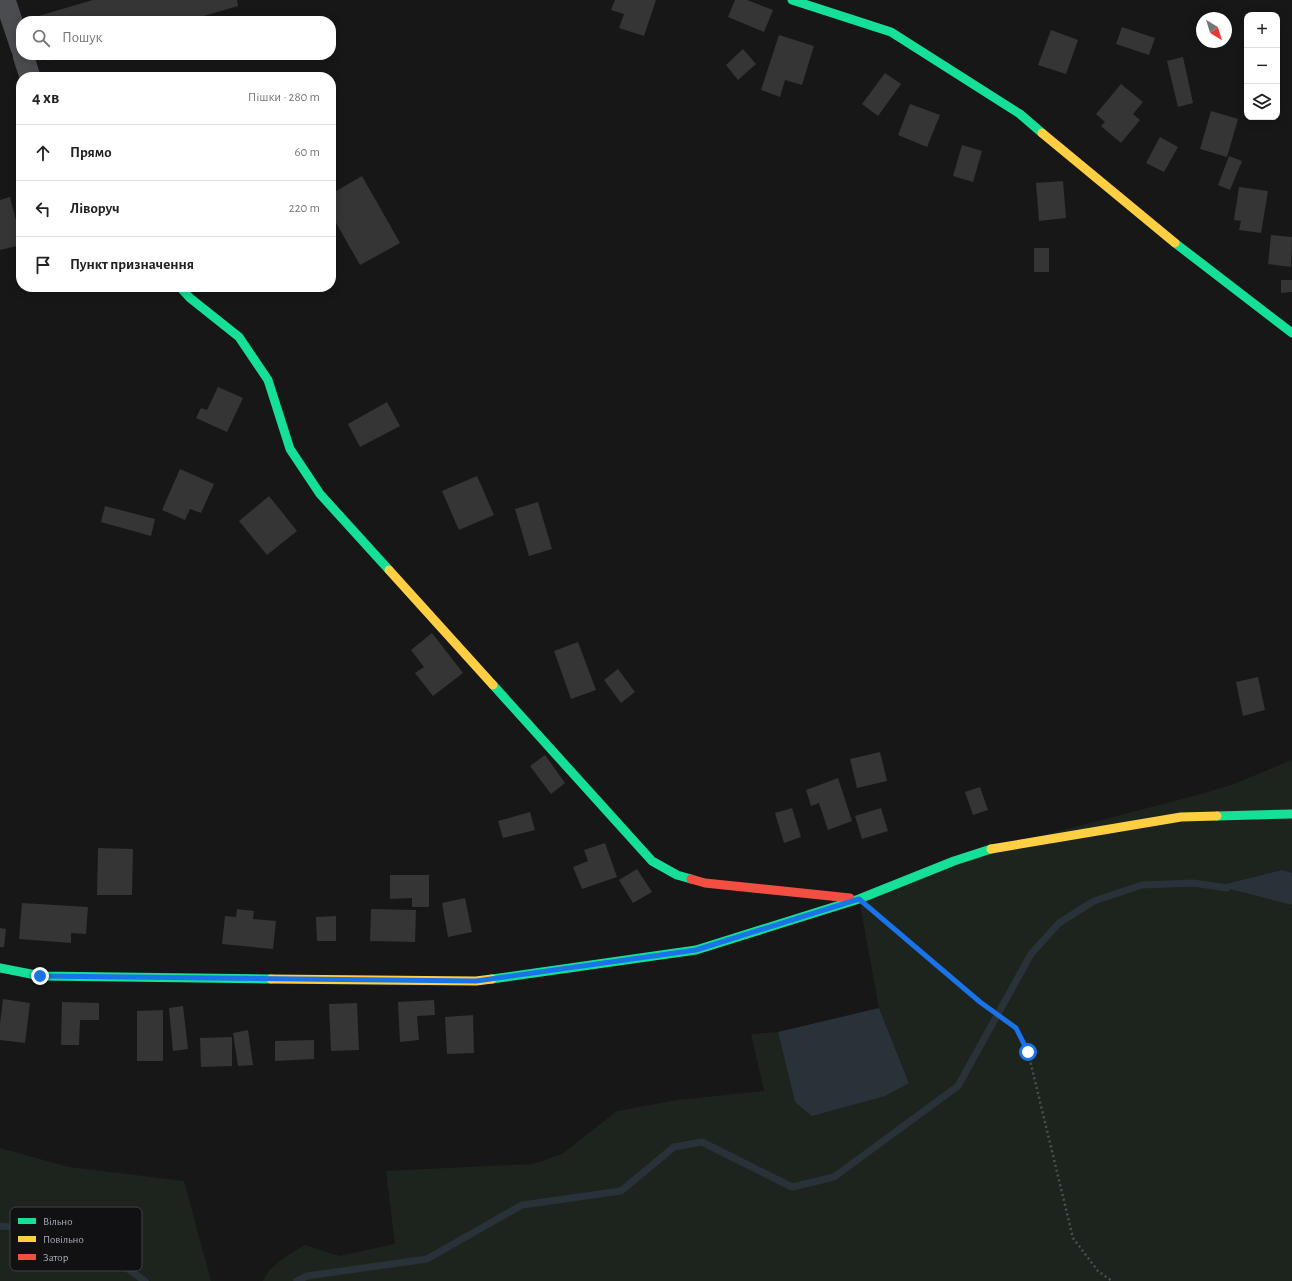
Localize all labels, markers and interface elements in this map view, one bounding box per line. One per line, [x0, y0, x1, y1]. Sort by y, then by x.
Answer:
north arrow [1196, 12, 1232, 48]
map controls [1244, 12, 1280, 120]
button: + [1244, 12, 1280, 48]
search box [16, 16, 336, 60]
icon: search [30, 27, 52, 49]
text: Пошук [62, 30, 102, 45]
button: − [1244, 48, 1280, 84]
button: layers [1244, 84, 1280, 120]
text: 4 хв [32, 89, 59, 106]
text: Пішки · 280 m [248, 91, 320, 104]
icon: ahead [32, 142, 54, 164]
text: Прямо [70, 145, 112, 160]
text: 60 m [294, 146, 320, 159]
icon: left [32, 198, 54, 220]
text: Ліворуч [70, 201, 120, 216]
text: 220 m [289, 202, 320, 215]
icon: arrive [32, 254, 54, 276]
text: Пункт призначення [70, 257, 194, 272]
route end [31, 967, 49, 985]
route start [1019, 1043, 1037, 1061]
legend [10, 1207, 142, 1271]
text: Вільно [43, 1216, 73, 1227]
text: Повільно [43, 1234, 84, 1245]
text: Затор [43, 1252, 69, 1263]

